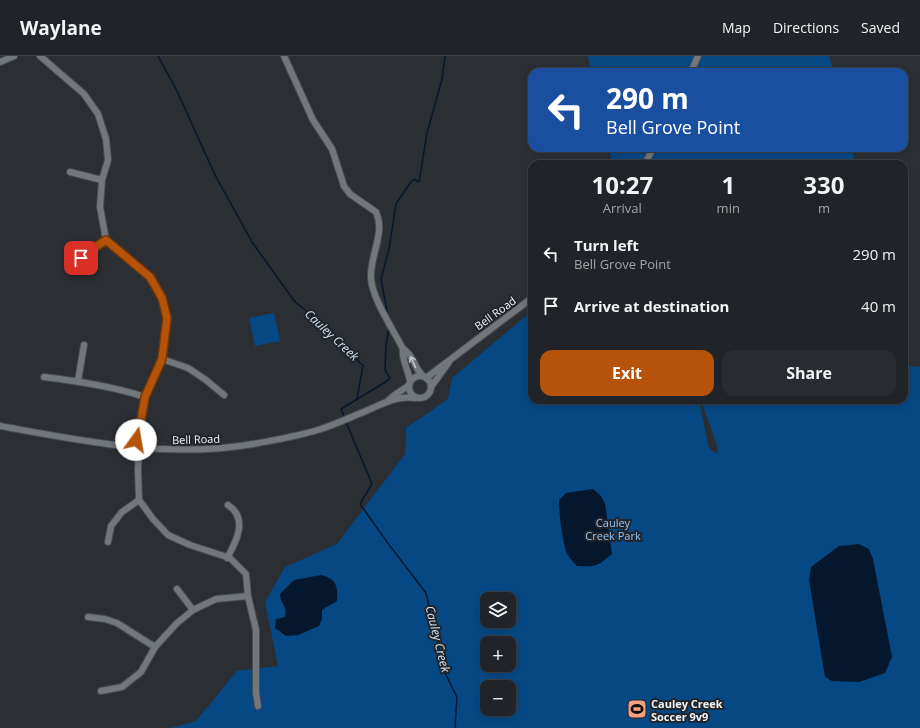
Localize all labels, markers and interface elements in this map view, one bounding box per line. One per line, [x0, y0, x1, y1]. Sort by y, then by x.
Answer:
text: Waylane [20, 15, 102, 41]
text: Map [722, 18, 751, 37]
text: Directions [773, 18, 839, 37]
text: Saved [861, 18, 900, 37]
text: 290 m [606, 79, 689, 117]
icon: left [540, 84, 592, 136]
text: Bell Grove Point [606, 115, 740, 139]
text: 10:27 [591, 168, 653, 201]
text: 1 [721, 168, 735, 201]
text: 330 [803, 168, 845, 201]
text: Arrival [603, 199, 642, 217]
text: min [717, 199, 740, 217]
text: m [818, 199, 830, 217]
text: Turn left [574, 235, 639, 255]
pin [64, 241, 98, 275]
icon: left [540, 243, 562, 265]
text: 290 m [852, 244, 896, 264]
icon: arrive [70, 247, 92, 269]
text: Bell Grove Point [574, 255, 671, 273]
street label: Bell Road [471, 293, 519, 333]
icon: arrive [540, 295, 562, 317]
text: Arrive at destination [574, 296, 729, 316]
text: 40 m [861, 296, 896, 316]
water label: Cauley Creek [301, 306, 363, 365]
button: Exit [540, 350, 714, 396]
button: Share [722, 350, 896, 396]
one-way arrow [409, 357, 416, 369]
position arrow [115, 419, 157, 461]
street label: Bell Road [172, 431, 220, 447]
park label: Cauley Creek Park [585, 515, 641, 543]
map controls [480, 592, 516, 716]
button: layers [480, 592, 516, 628]
water label: Cauley Creek [422, 604, 455, 675]
button: + [480, 636, 516, 672]
button: − [480, 680, 516, 716]
place label: Cauley Creek Soccer 9v9 [651, 696, 723, 724]
sports icon: Cauley Creek Soccer 9v9 [626, 698, 648, 720]

